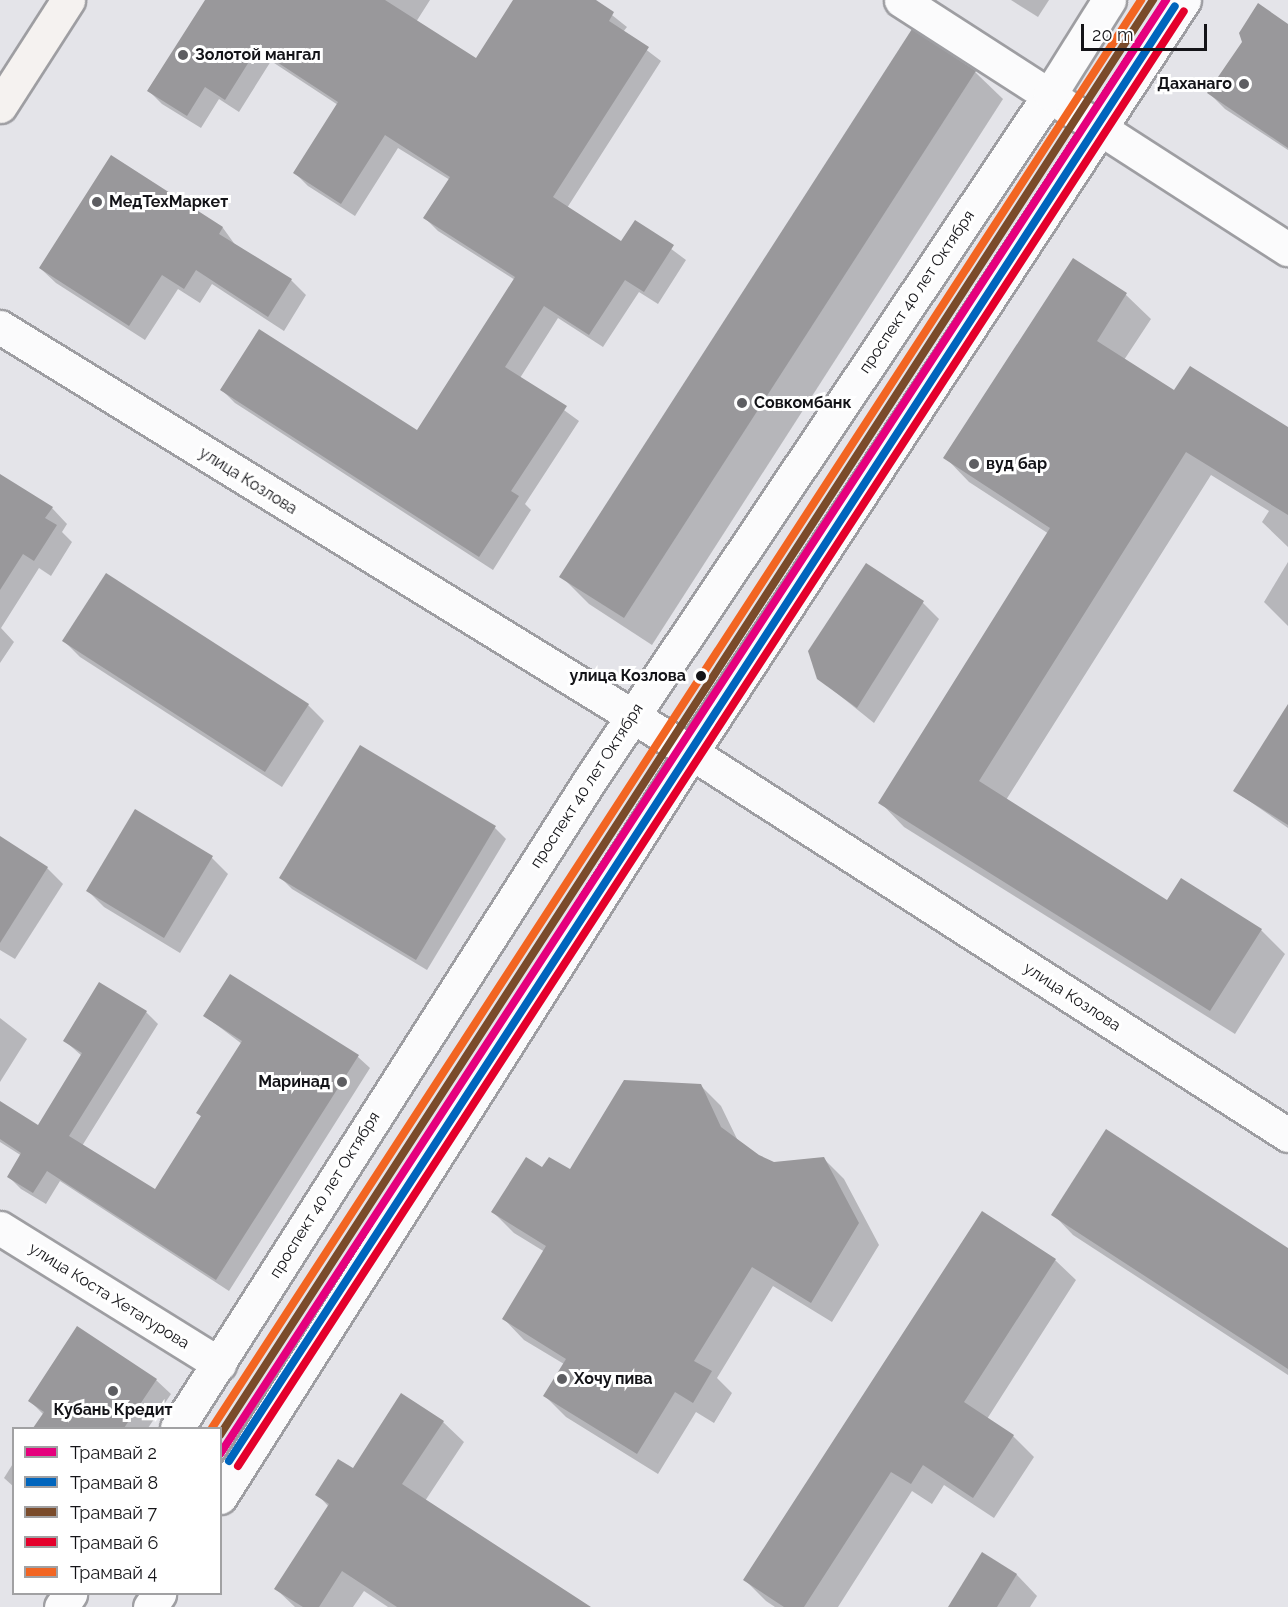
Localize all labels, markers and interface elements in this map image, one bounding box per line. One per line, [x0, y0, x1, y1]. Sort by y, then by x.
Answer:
scale bar [1084, 12, 1210, 50]
text: 20 m [1092, 24, 1134, 45]
place label: Золотой мангал [195, 45, 321, 65]
marker: Золотой мангал [176, 48, 190, 62]
place label: Даханаго [1157, 74, 1232, 94]
marker: Даханаго [1237, 77, 1251, 91]
place label: МедТехМаркет [109, 192, 228, 212]
marker: МедТехМаркет [90, 195, 104, 209]
street label: проспект 40 лет Октября [855, 207, 979, 377]
place label: Совкомбанк [754, 393, 852, 413]
marker: Совкомбанк [735, 396, 749, 410]
street label: улица Козлова [196, 443, 300, 519]
place label: вуд бар [986, 454, 1047, 474]
marker: вуд бар [967, 457, 981, 471]
place label: улица Козлова [569, 666, 686, 686]
marker: улица Козлова [691, 666, 711, 686]
street label: проспект 40 лет Октября [527, 700, 647, 872]
street label: улица Козлова [1020, 959, 1124, 1035]
place label: Маринад [258, 1072, 330, 1092]
marker: Маринад [335, 1075, 349, 1089]
street label: проспект 40 лет Октября [266, 1108, 384, 1282]
street label: улица Коста Хетагурова [25, 1239, 193, 1353]
place label: Хочу пива [574, 1369, 653, 1389]
marker: Хочу пива [555, 1372, 569, 1386]
marker: Кубань Кредит [106, 1384, 120, 1398]
place label: Кубань Кредит [54, 1400, 172, 1420]
legend [12, 1427, 222, 1595]
text: Трамвай 2 [70, 1442, 157, 1463]
text: Трамвай 8 [70, 1472, 158, 1493]
text: Трамвай 7 [70, 1502, 157, 1523]
text: Трамвай 6 [70, 1532, 158, 1553]
text: Трамвай 4 [70, 1562, 157, 1583]

